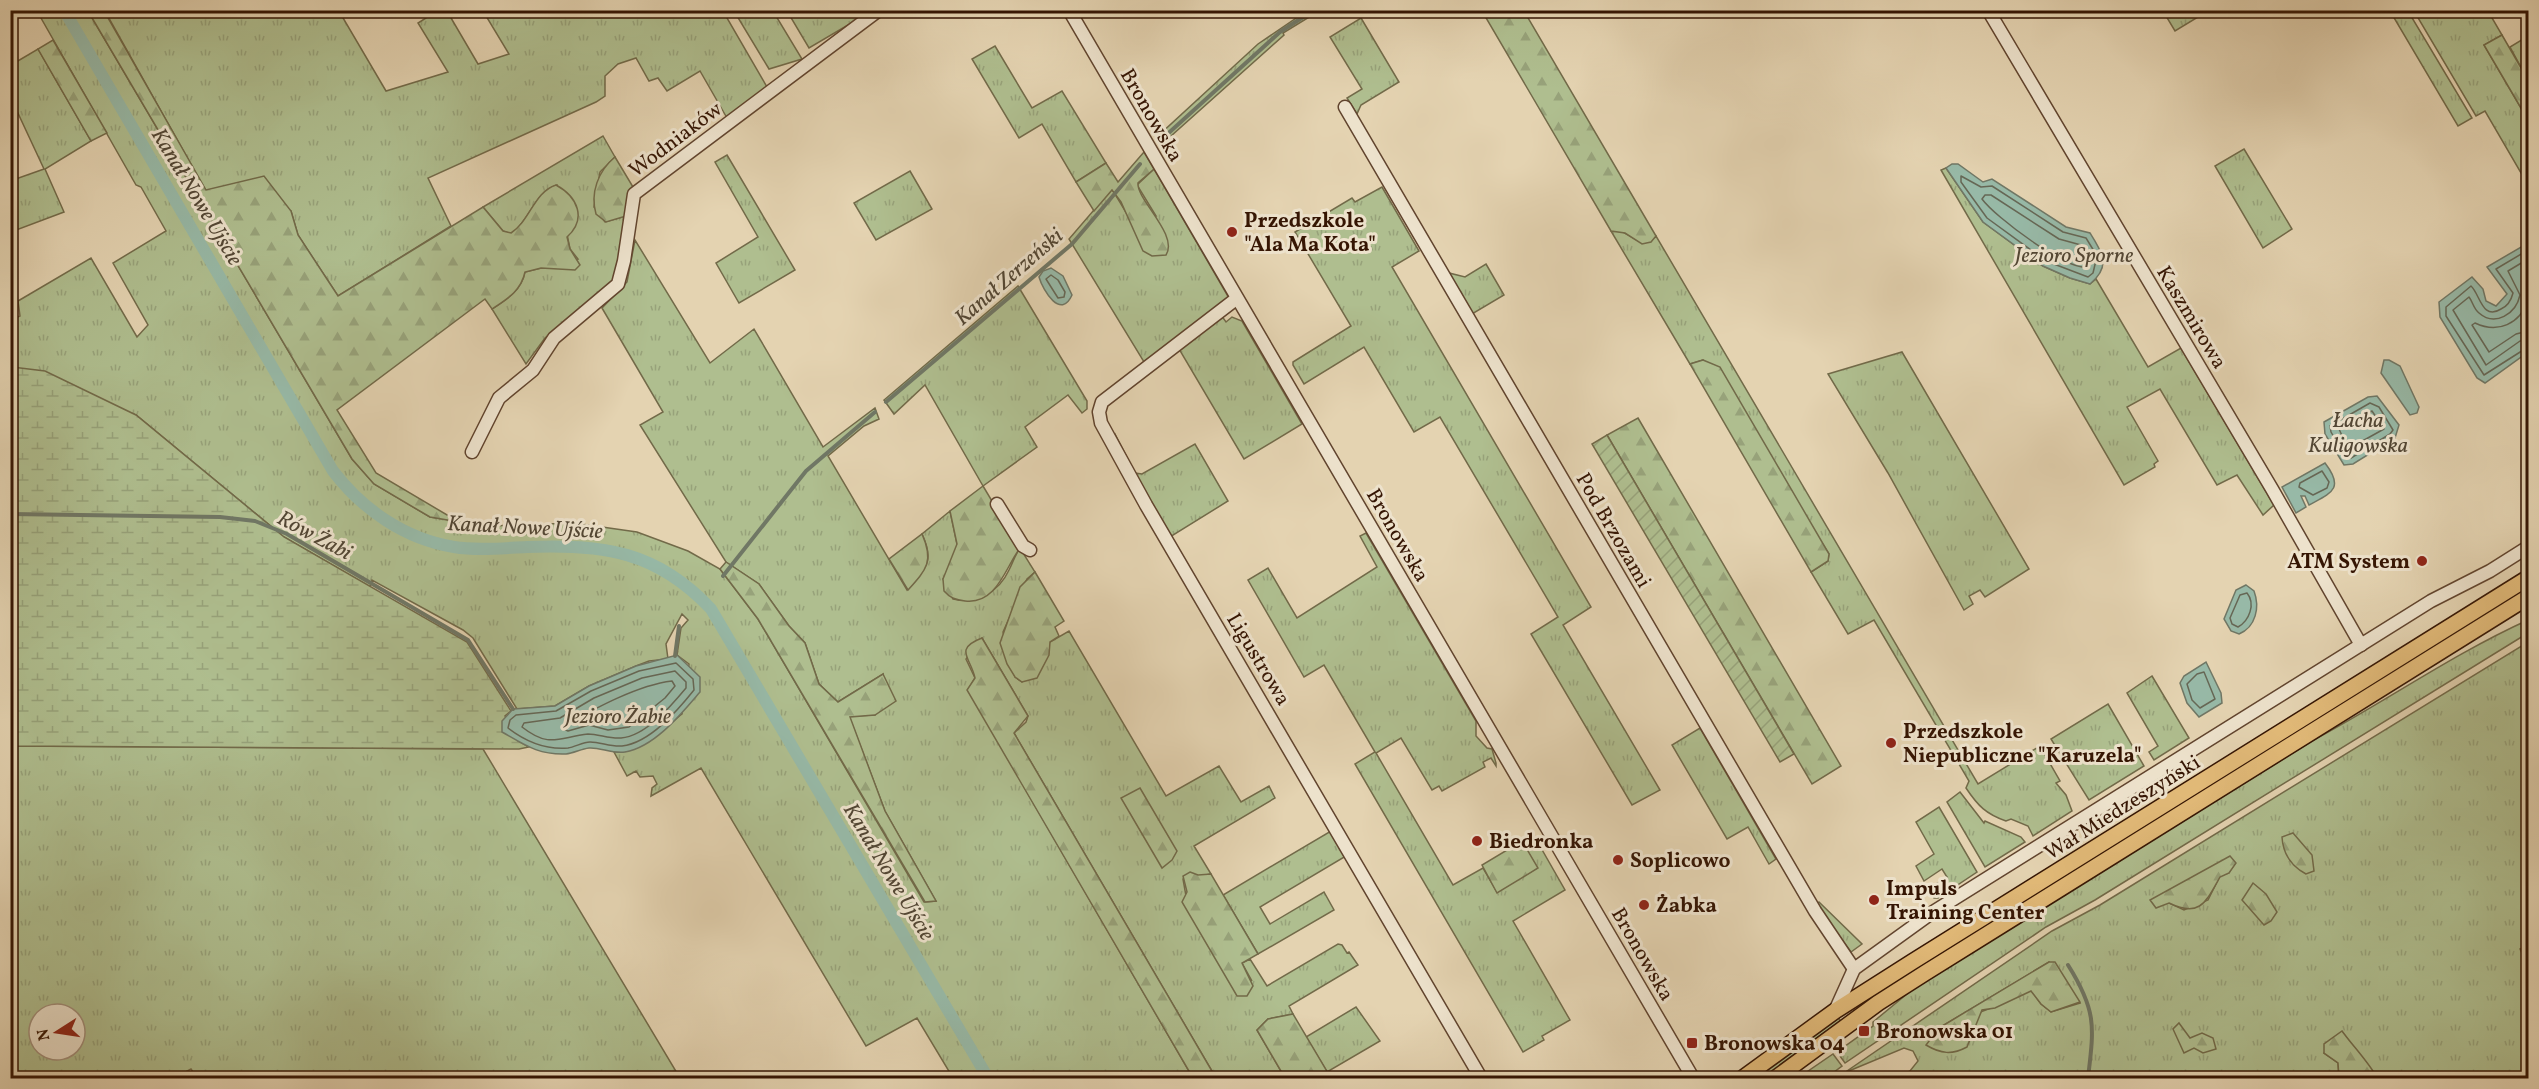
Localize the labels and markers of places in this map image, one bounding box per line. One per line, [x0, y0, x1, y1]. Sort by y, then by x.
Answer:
place label: Przedszkole "Ala Ma Kota" [1244, 207, 1376, 260]
marker: Przedszkole "Ala Ma Kota" [1225, 225, 1239, 239]
place label: ATM System [2287, 548, 2410, 577]
marker: ATM System [2415, 554, 2429, 568]
place label: Przedszkole Niepubliczne "Karuzela" [1903, 718, 2142, 771]
marker: Przedszkole Niepubliczne "Karuzela" [1884, 736, 1898, 750]
place label: Biedronka [1489, 828, 1594, 857]
marker: Biedronka [1470, 834, 1484, 848]
place label: Soplicowo [1630, 847, 1731, 876]
marker: Soplicowo [1611, 853, 1625, 867]
place label: Impuls Training Center [1886, 875, 2044, 928]
place label: Żabka [1656, 892, 1717, 921]
marker: Impuls Training Center [1867, 893, 1881, 907]
marker: Żabka [1637, 898, 1651, 912]
place label: Bronowska 01 [1876, 1018, 2013, 1047]
marker: Bronowska 01 [1857, 1024, 1871, 1038]
place label: Bronowska 04 [1704, 1030, 1845, 1059]
marker: Bronowska 04 [1685, 1036, 1699, 1050]

